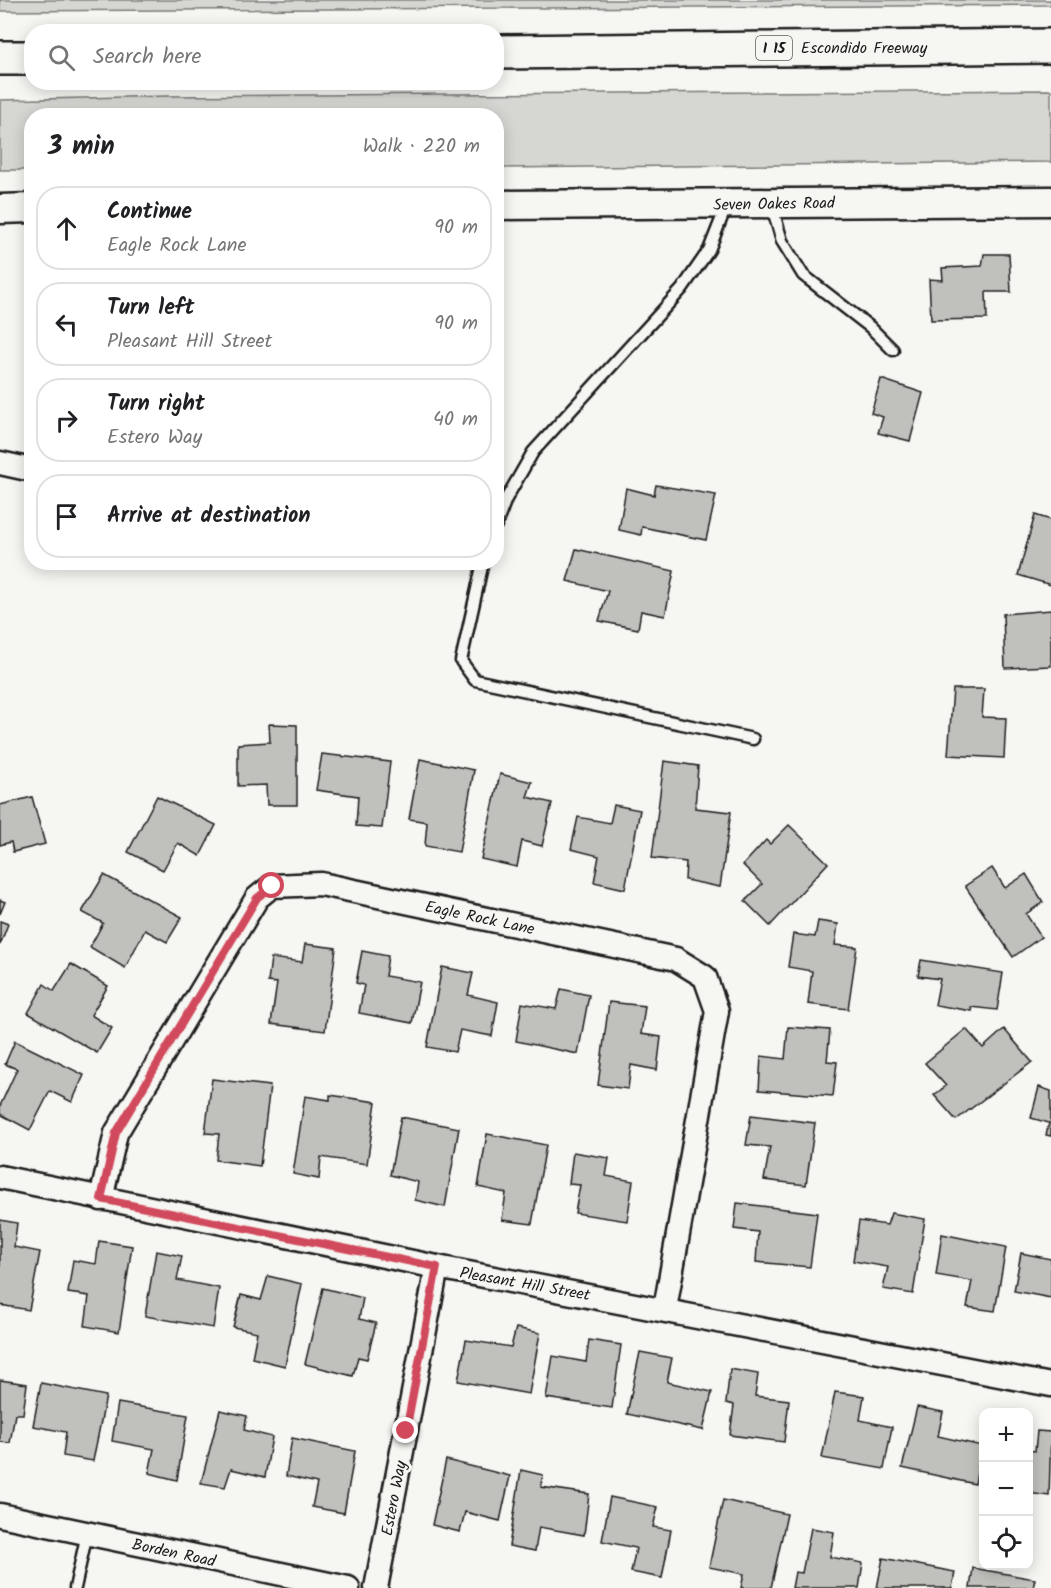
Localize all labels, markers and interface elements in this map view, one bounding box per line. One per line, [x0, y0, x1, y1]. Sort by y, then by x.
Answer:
search box [24, 24, 504, 90]
road number: I 15 [756, 36, 792, 60]
street label: Escondido Freeway [801, 36, 928, 61]
text: Search here [93, 40, 201, 75]
icon: search [45, 41, 78, 74]
text: 3 min [48, 126, 115, 168]
text: Walk · 220 m [363, 131, 480, 163]
street label: Seven Oakes Road [713, 191, 836, 218]
text: Continue [107, 195, 192, 230]
icon: ahead [50, 212, 83, 245]
text: 90 m [434, 212, 478, 244]
text: Eagle Rock Lane [107, 230, 247, 262]
text: Turn left [107, 291, 194, 326]
icon: left [50, 308, 83, 341]
text: 90 m [434, 308, 478, 340]
text: Pleasant Hill Street [107, 326, 272, 358]
text: Turn right [107, 387, 205, 422]
icon: right [50, 404, 83, 437]
text: 40 m [433, 404, 478, 436]
text: Estero Way [107, 422, 202, 454]
text: Arrive at destination [107, 499, 310, 534]
icon: arrive [50, 500, 83, 533]
route start [258, 872, 284, 898]
street label: Eagle Rock Lane [423, 895, 537, 942]
street label: Pleasant Hill Street [458, 1261, 593, 1308]
map controls [979, 1408, 1033, 1570]
button: + [979, 1408, 1033, 1462]
route end [392, 1417, 418, 1443]
street label: Estero Way [375, 1458, 414, 1538]
button: − [979, 1462, 1033, 1516]
button: locate [979, 1516, 1033, 1570]
street label: Borden Road [130, 1532, 219, 1575]

